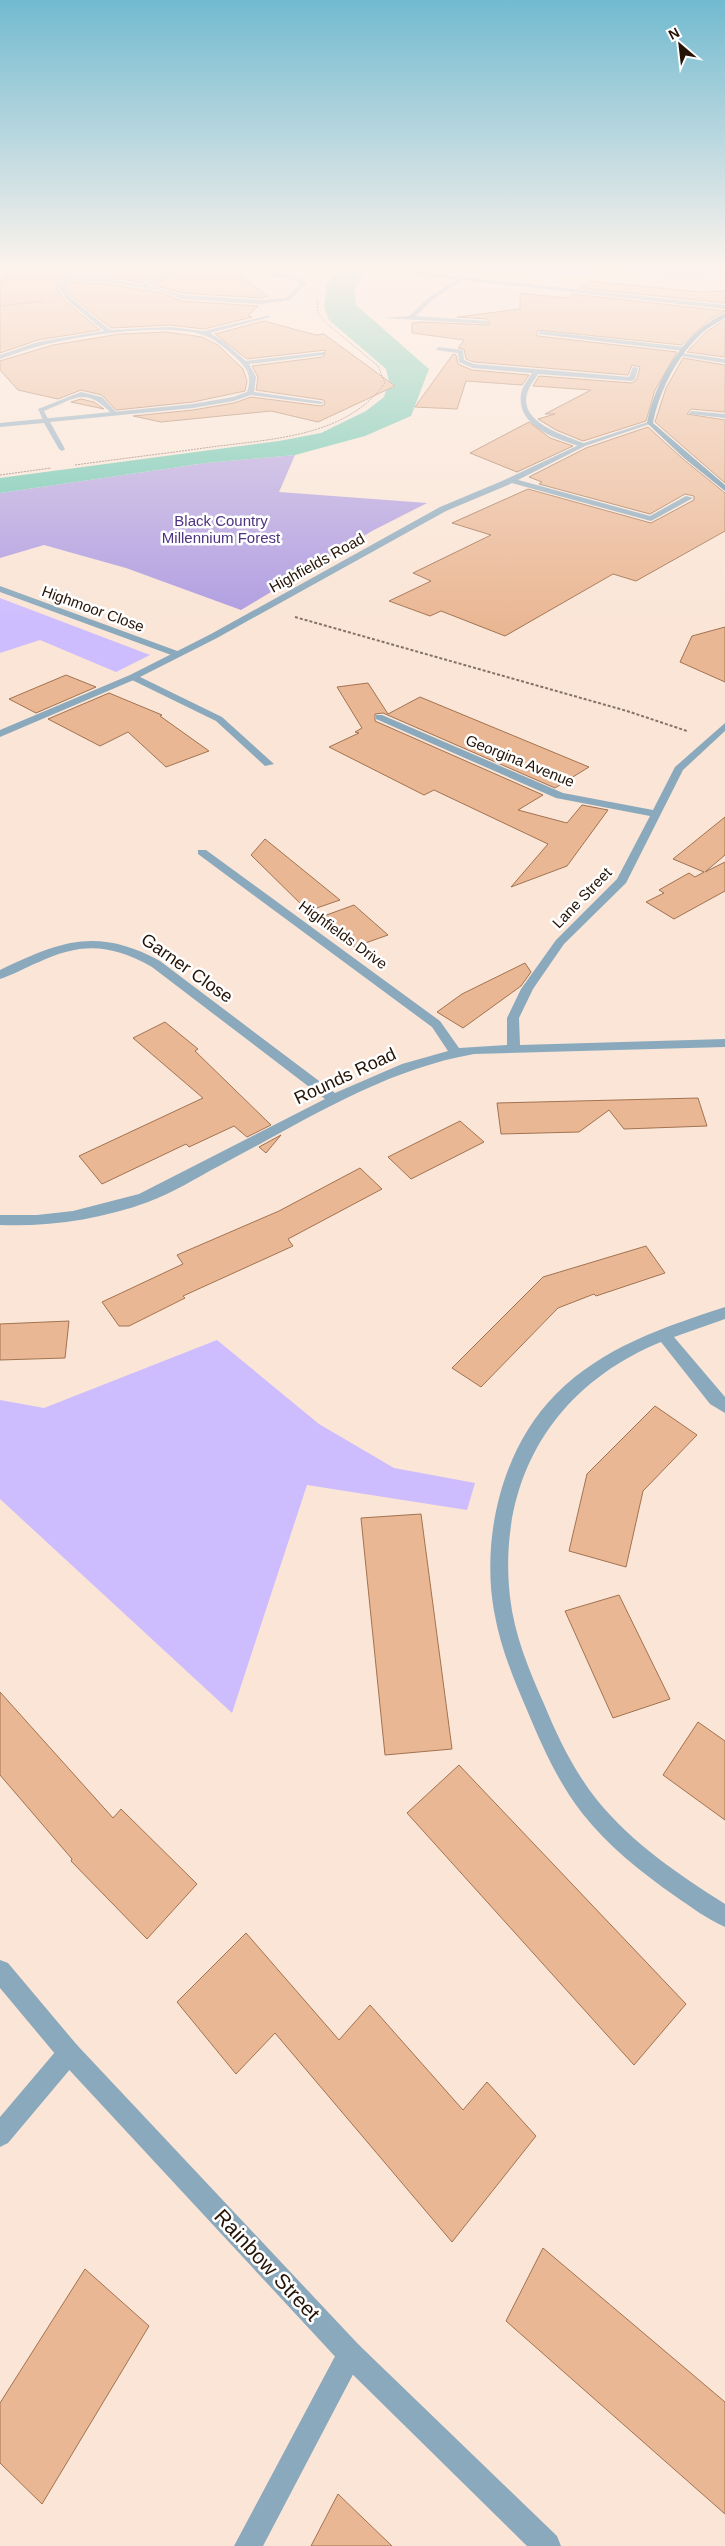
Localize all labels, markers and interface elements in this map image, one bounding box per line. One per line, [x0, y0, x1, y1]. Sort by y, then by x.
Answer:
north arrow [655, 20, 705, 70]
text: N [666, 24, 682, 43]
park label: Black Country Millennium Forest [162, 512, 281, 546]
street label: Highfields Road [266, 529, 367, 596]
street label: Highmoor Close [40, 582, 147, 635]
street label: Georgina Avenue [463, 731, 577, 790]
street label: Lane Street [549, 863, 615, 931]
street label: Highfields Drive [296, 897, 391, 972]
street label: Garner Close [137, 929, 237, 1007]
street label: Rounds Road [291, 1044, 399, 1108]
street label: Rainbow Street [210, 2204, 325, 2325]

